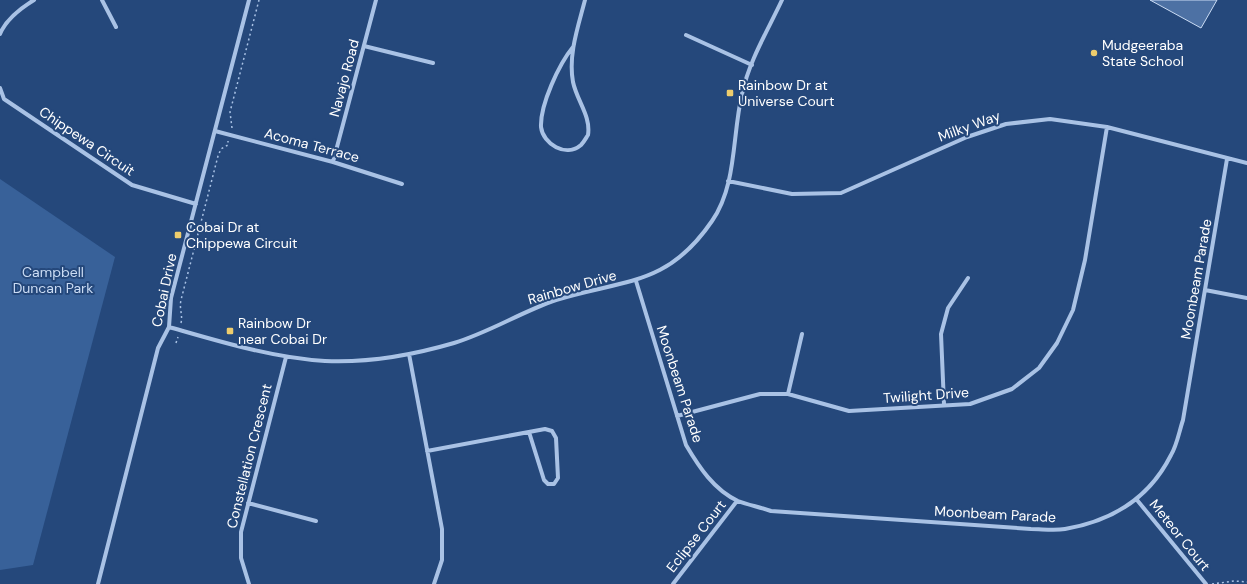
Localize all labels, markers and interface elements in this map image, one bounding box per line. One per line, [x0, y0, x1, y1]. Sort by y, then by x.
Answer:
place label: Mudgeeraba State School [1102, 36, 1184, 70]
street label: Navajo Road [325, 37, 363, 119]
marker: Mudgeeraba State School [1089, 48, 1099, 58]
place label: Rainbow Dr at Universe Court [738, 76, 834, 110]
marker: Rainbow Dr at Universe Court [725, 88, 735, 98]
street label: Chippewa Circuit [36, 102, 138, 180]
street label: Milky Way [935, 106, 1003, 146]
street label: Acoma Terrace [263, 124, 361, 166]
street label: Moonbeam Parade [1177, 217, 1215, 341]
place label: Cobai Dr at Chippewa Circuit [186, 218, 298, 252]
marker: Cobai Dr at Chippewa Circuit [173, 230, 183, 240]
street label: Cobai Drive [147, 251, 181, 329]
park label: Campbell Duncan Park [13, 263, 93, 297]
street label: Rainbow Drive [526, 266, 618, 308]
place label: Rainbow Dr near Cobai Dr [238, 314, 327, 348]
street label: Moonbeam Parade [653, 323, 707, 445]
marker: Rainbow Dr near Cobai Dr [225, 326, 235, 336]
street label: Constellation Crescent [222, 382, 276, 530]
street label: Twilight Drive [883, 383, 969, 407]
street label: Eclipse Court [662, 496, 730, 576]
street label: Meteor Court [1146, 496, 1214, 574]
street label: Moonbeam Parade [934, 502, 1056, 526]

